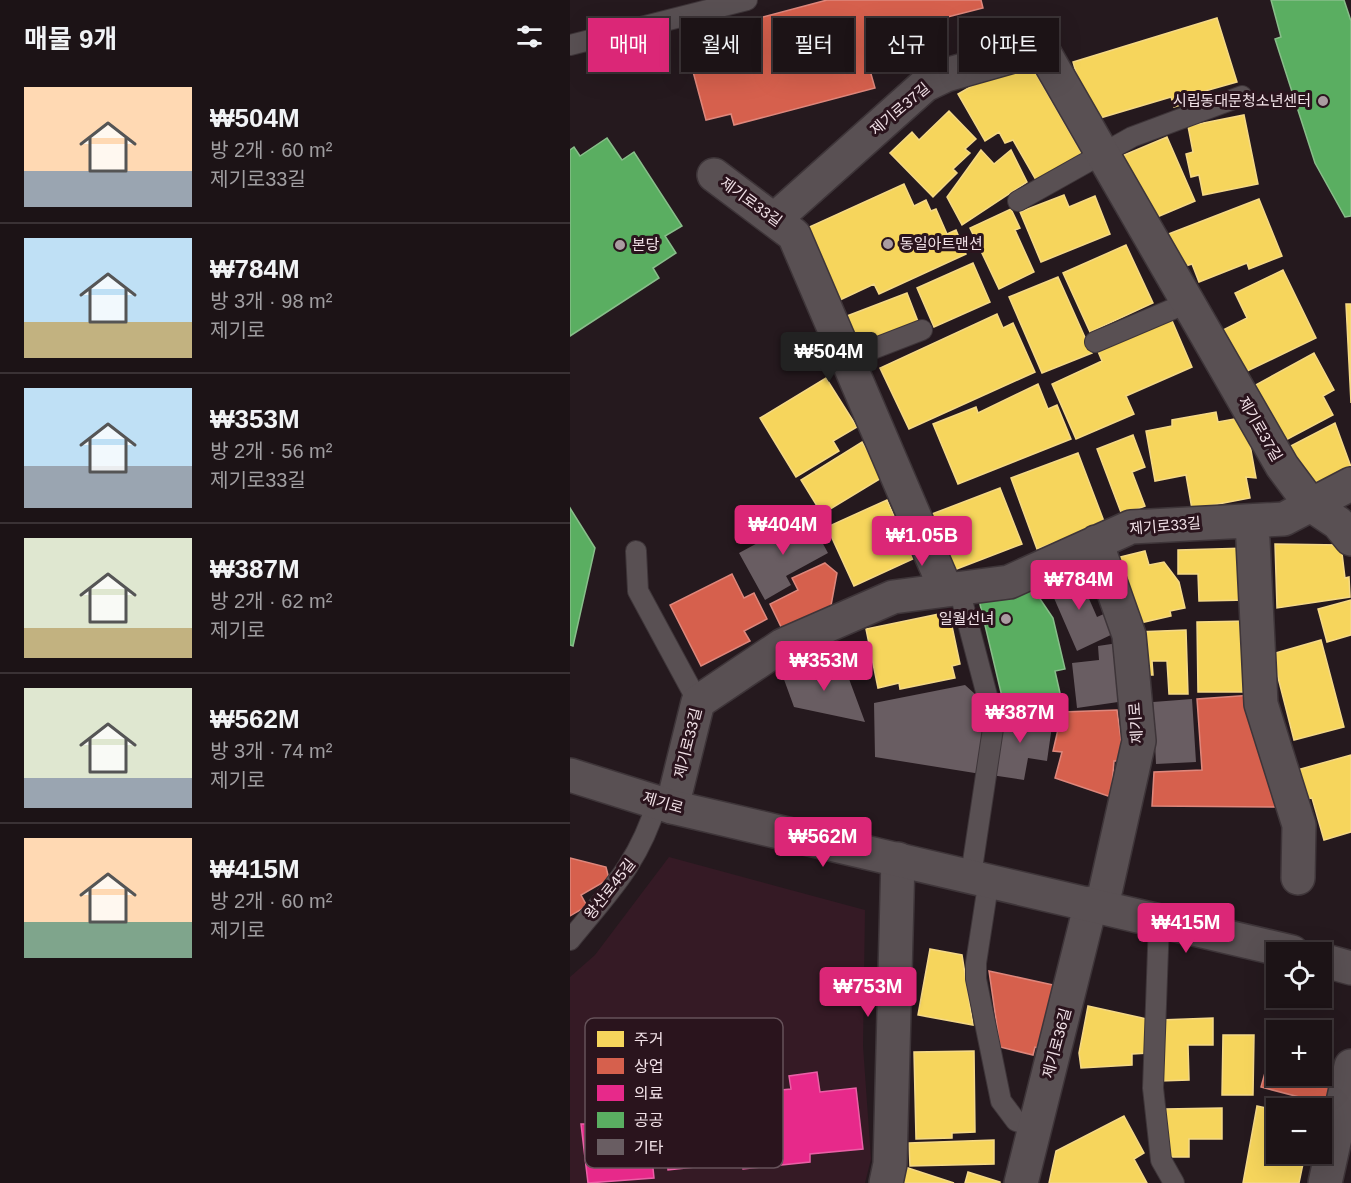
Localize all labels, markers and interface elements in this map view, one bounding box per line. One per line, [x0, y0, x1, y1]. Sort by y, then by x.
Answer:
chip: 매매 [588, 18, 669, 72]
chip: 월세 [681, 18, 761, 72]
chip: 필터 [773, 18, 854, 72]
chip: 신규 [866, 18, 947, 72]
chip: 아파트 [959, 18, 1059, 72]
icon: filters [513, 20, 546, 53]
text: 매물 9개 [24, 24, 117, 54]
street label: 제기로37길 [867, 79, 933, 138]
place label: 시립동대문청소년센터 [1173, 92, 1311, 109]
marker: 시립동대문청소년센터 [1316, 94, 1330, 108]
text: ₩504M [210, 103, 300, 133]
icon: home [72, 111, 144, 183]
text: 방 2개 · 60 m² [210, 139, 332, 161]
text: 제기로33길 [210, 168, 306, 190]
street label: 제기로33길 [717, 174, 785, 230]
place label: 동일아트맨션 [900, 235, 983, 252]
place label: 본당 [632, 236, 660, 253]
marker: 동일아트맨션 [881, 237, 895, 251]
marker: 본당 [613, 238, 627, 252]
text: ₩784M [210, 254, 300, 284]
icon: home [72, 262, 144, 334]
text: 방 3개 · 98 m² [210, 290, 332, 312]
text: 제기로 [210, 319, 265, 341]
pin: ₩504M [787, 332, 871, 383]
text: ₩504M [795, 340, 863, 362]
street label: 제기로37길 [1235, 393, 1286, 464]
text: ₩353M [210, 404, 300, 434]
icon: home [72, 412, 144, 484]
text: 방 2개 · 56 m² [210, 440, 332, 462]
text: 제기로33길 [210, 469, 306, 491]
pin: ₩404M [741, 505, 825, 556]
text: ₩404M [749, 513, 817, 535]
street label: 제기로33길 [1128, 514, 1202, 537]
pin: ₩1.05B [873, 516, 971, 567]
text: ₩1.05B [886, 524, 958, 546]
text: ₩387M [210, 554, 300, 584]
pin: ₩784M [1037, 560, 1121, 611]
icon: home [72, 562, 144, 634]
text: ₩784M [1045, 568, 1113, 590]
text: 방 2개 · 62 m² [210, 590, 332, 612]
place label: 일월선녀 [939, 610, 994, 627]
marker: 일월선녀 [999, 612, 1013, 626]
text: 제기로 [210, 619, 265, 641]
pin: ₩353M [782, 641, 866, 692]
text: ₩353M [790, 649, 858, 671]
pin: ₩387M [978, 693, 1062, 744]
text: ₩387M [986, 701, 1054, 723]
street label: 제기로 [1126, 702, 1145, 744]
text: ₩562M [210, 704, 300, 734]
street label: 제기로33길 [671, 706, 704, 780]
icon: home [72, 712, 144, 784]
text: 방 3개 · 74 m² [210, 740, 332, 762]
text: 제기로 [210, 769, 265, 791]
street label: 제기로 [641, 789, 685, 816]
pin: ₩562M [781, 817, 865, 868]
text: ₩562M [789, 825, 857, 847]
text: ₩415M [210, 854, 300, 884]
street label: 왕산로45길 [581, 855, 638, 922]
icon: home [72, 862, 144, 934]
text: 방 2개 · 60 m² [210, 890, 332, 912]
pin: ₩415M [1144, 903, 1228, 954]
text: ₩415M [1152, 911, 1220, 933]
text: 제기로 [210, 919, 265, 941]
map controls [1266, 942, 1332, 1164]
button: locate [1266, 942, 1332, 1008]
pin: ₩753M [826, 967, 910, 1018]
text: ₩753M [834, 975, 902, 997]
street label: 제기로36길 [1039, 1006, 1074, 1080]
legend [585, 1018, 783, 1168]
button: + [1266, 1020, 1332, 1086]
text: 주거 [634, 1031, 663, 1048]
text: 상업 [634, 1058, 663, 1075]
text: 의료 [634, 1085, 663, 1102]
button: − [1266, 1098, 1332, 1164]
text: 공공 [634, 1112, 663, 1129]
text: 기타 [634, 1139, 664, 1156]

